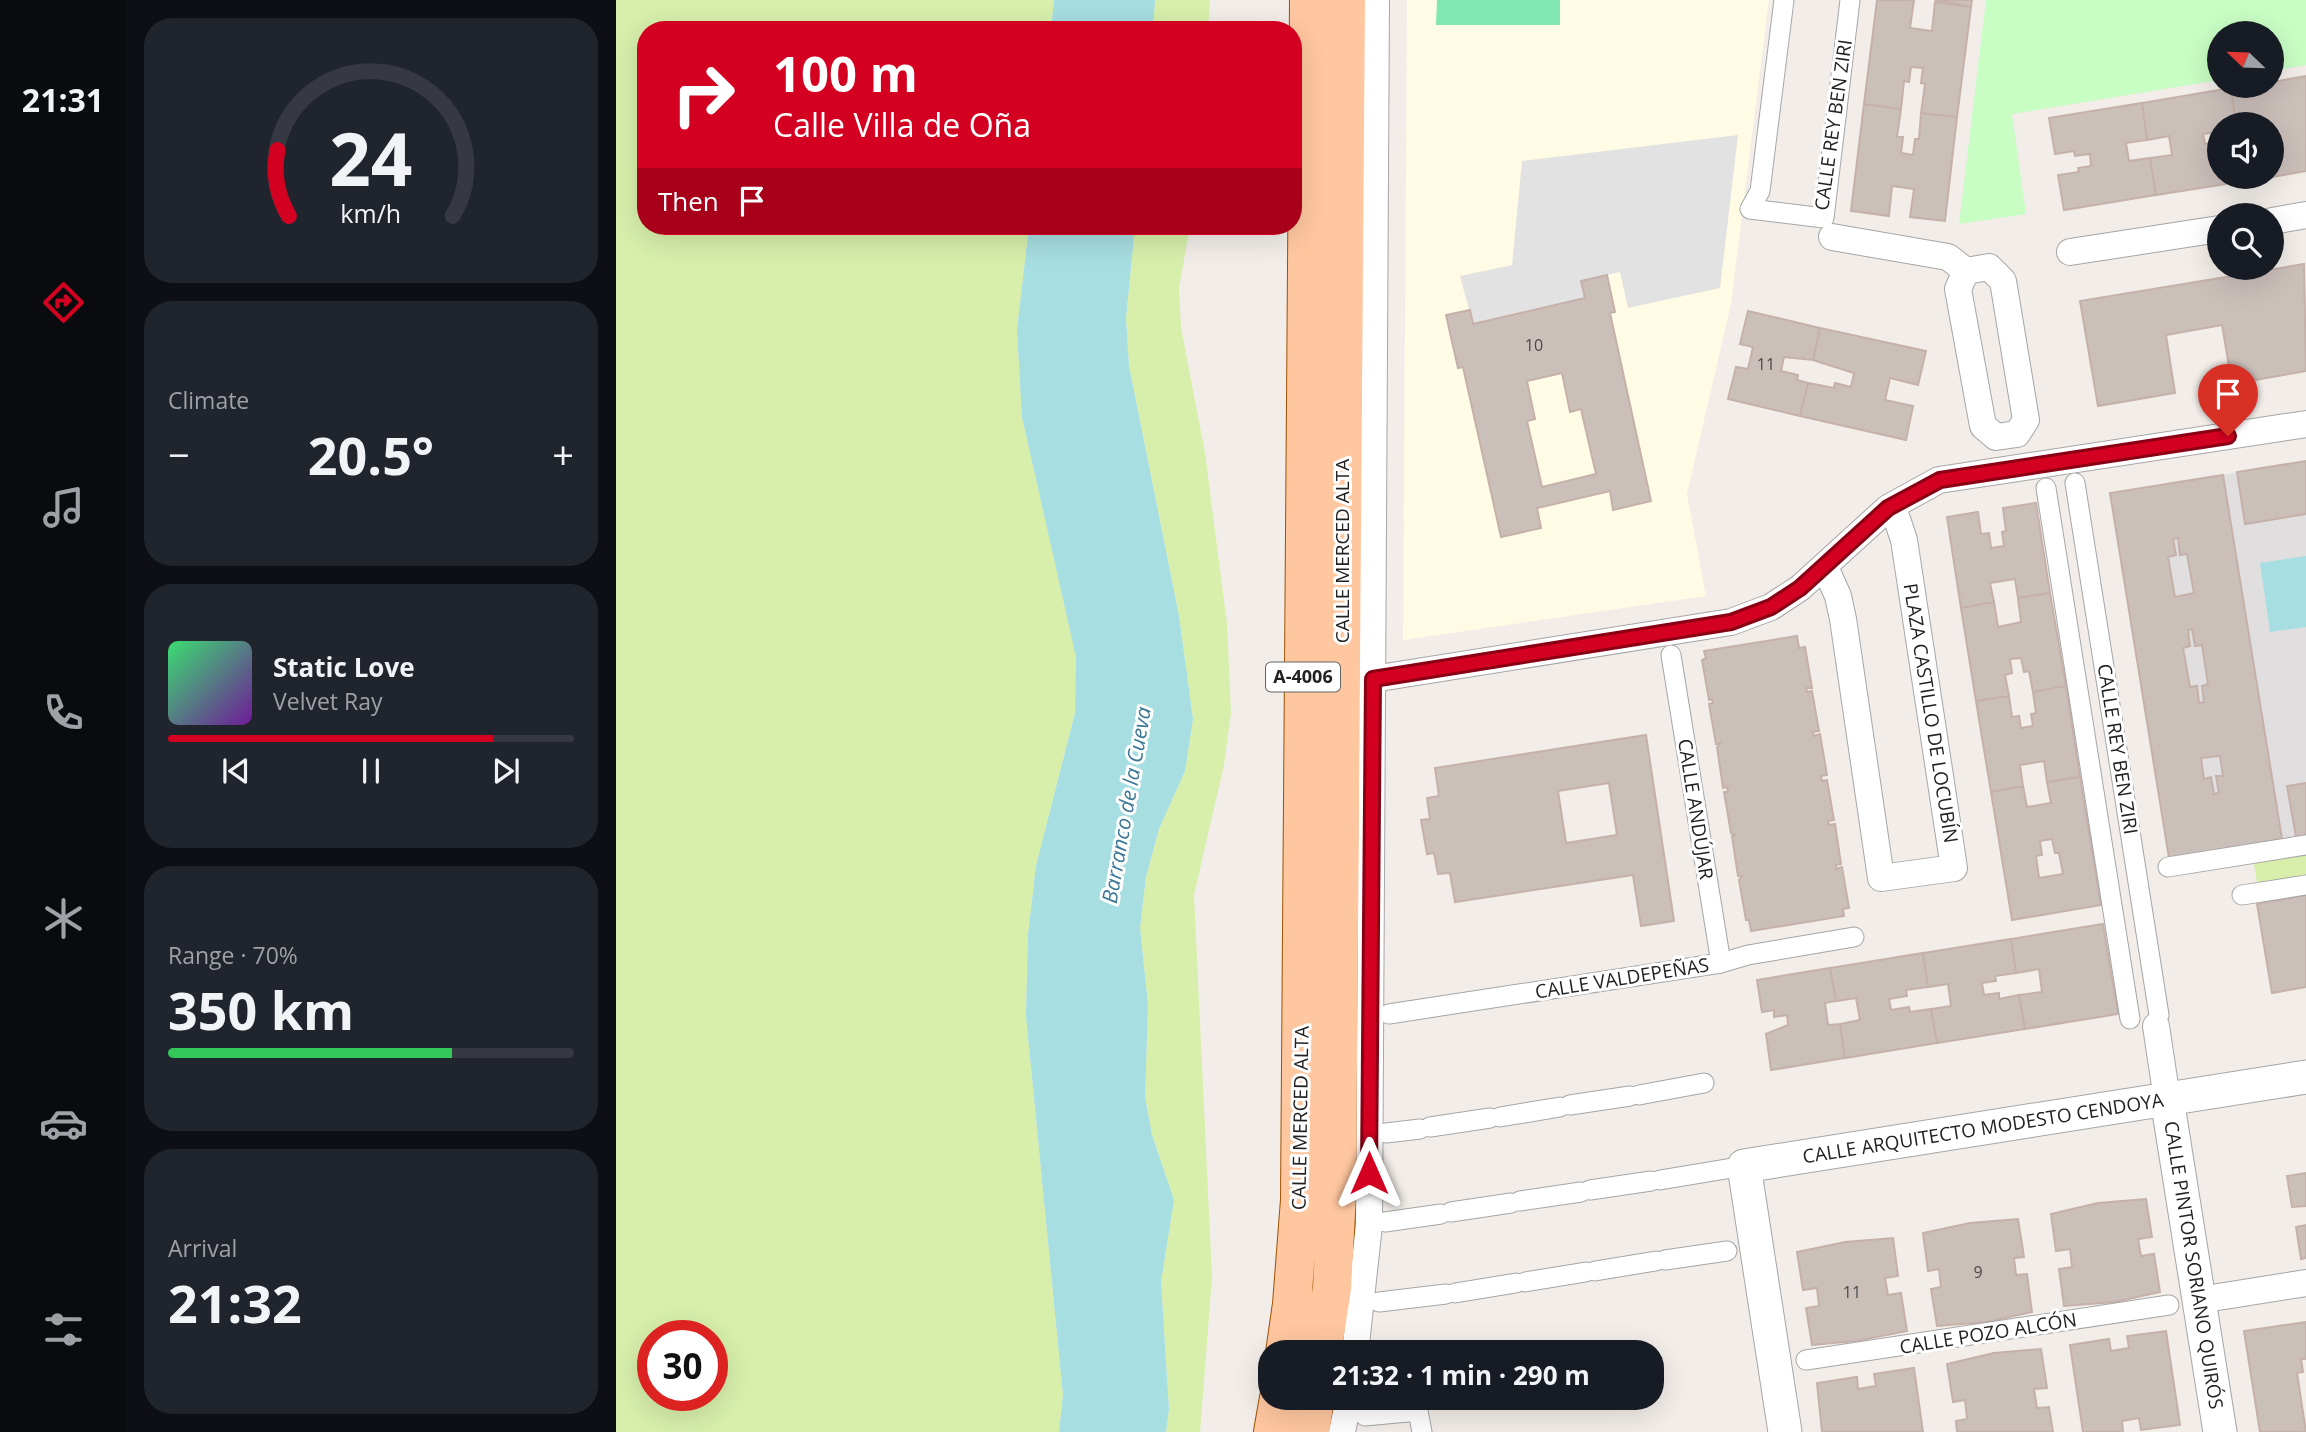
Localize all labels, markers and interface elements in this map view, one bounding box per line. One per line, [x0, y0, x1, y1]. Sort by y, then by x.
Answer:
north arrow [2207, 21, 2284, 98]
map controls [2207, 21, 2284, 280]
street label: CALLE REY BEN ZIRI [1808, 38, 1858, 212]
text: 100 m [773, 40, 918, 106]
icon: right [658, 49, 749, 140]
text: 21:31 [22, 78, 104, 121]
text: Calle Villa de Oña [773, 103, 1031, 146]
text: 24 [329, 109, 413, 208]
button: sound [2207, 112, 2284, 189]
icon: arrive [733, 182, 771, 220]
text: Then [658, 183, 719, 219]
text: km/h [341, 196, 401, 230]
button: search [2207, 203, 2284, 280]
icon: directions [39, 278, 88, 327]
house number: 10 [1525, 334, 1543, 356]
house number: 11 [1757, 353, 1775, 375]
pin [2198, 364, 2258, 436]
icon: arrive [2209, 375, 2247, 413]
text: Climate [168, 384, 249, 416]
text: 20.5° [308, 419, 434, 490]
text: − [168, 428, 190, 480]
text: + [552, 428, 574, 480]
street label: CALLE MERCED ALTA [1329, 459, 1355, 643]
icon: music [39, 483, 88, 532]
street label: PLAZA CASTILLO DE LOCUBÍN [1898, 581, 1964, 845]
text: Static Love [273, 649, 415, 685]
road number: A-4006 [1266, 662, 1340, 692]
street label: CALLE REY BEN ZIRI [2092, 662, 2144, 836]
text: Velvet Ray [273, 685, 383, 717]
icon: phone [39, 688, 88, 737]
water label: Barranco de la Cueva [1095, 704, 1157, 905]
street label: CALLE ANDÚJAR [1672, 737, 1720, 881]
icon: previous [217, 752, 255, 790]
icon: pause [352, 752, 390, 790]
icon: next [487, 752, 525, 790]
icon: climate [39, 894, 88, 943]
text: Range · 70% [168, 939, 298, 971]
street label: CALLE VALDEPEÑAS [1533, 951, 1711, 1005]
text: 350 km [168, 974, 354, 1045]
street label: CALLE MERCED ALTA [1285, 1026, 1315, 1210]
street label: CALLE ARQUITECTO MODESTO CENDOYA [1801, 1087, 2165, 1169]
icon: car [39, 1099, 88, 1148]
street label: CALLE PINTOR SORIANO QUIRÓS [2158, 1119, 2230, 1411]
position arrow [1332, 1136, 1406, 1210]
text: Arrival [168, 1232, 237, 1264]
house number: 9 [1973, 1261, 1983, 1283]
text: 21:32 [168, 1267, 302, 1338]
house number: 11 [1843, 1281, 1861, 1303]
icon: filters [39, 1305, 88, 1354]
street label: CALLE POZO ALCÓN [1898, 1306, 2078, 1360]
speed limit sign: 30 [637, 1320, 728, 1411]
text: 21:32 · 1 min · 290 m [1332, 1357, 1590, 1393]

